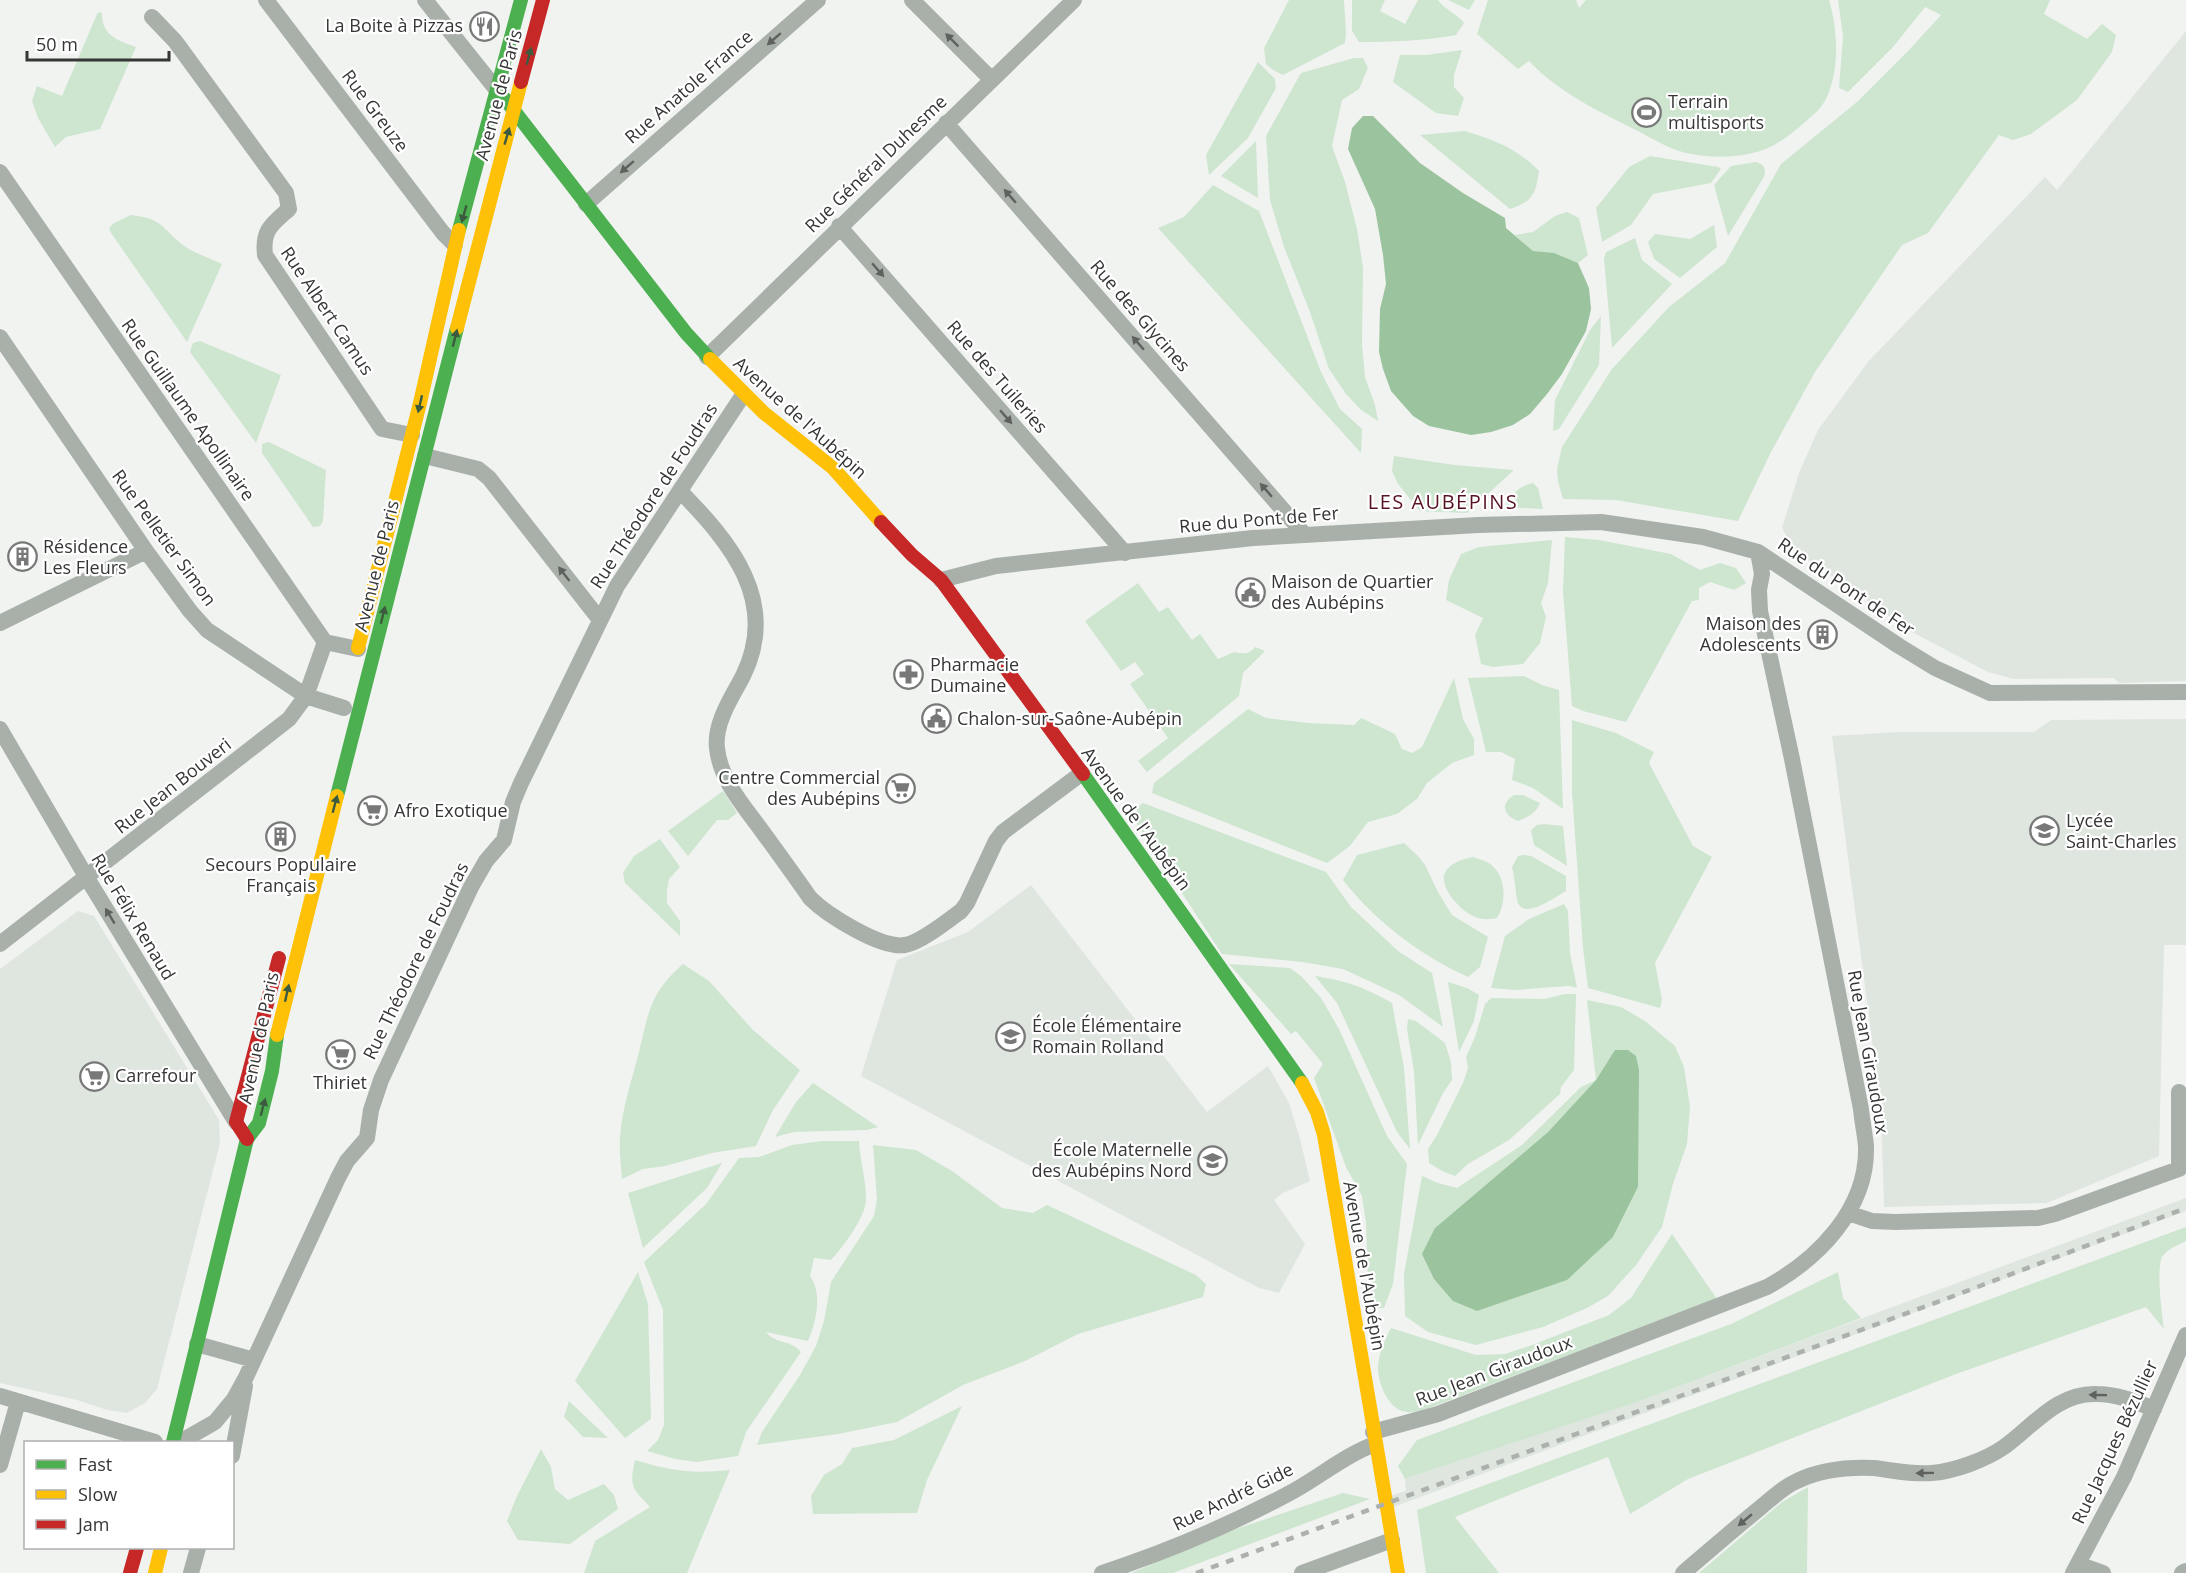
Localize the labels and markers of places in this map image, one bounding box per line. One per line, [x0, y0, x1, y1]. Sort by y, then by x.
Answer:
restaurant icon: La Boite à Pizzas [468, 10, 500, 42]
place label: La Boite à Pizzas [325, 13, 463, 37]
place label: Terrain multisports [1668, 89, 1764, 134]
sports icon: Terrain multisports [1631, 96, 1663, 128]
place label: Résidence Les Fleurs [43, 534, 128, 579]
building icon: Résidence Les Fleurs [6, 541, 38, 573]
place label: Maison de Quartier des Aubépins [1271, 569, 1434, 614]
public building icon: Maison de Quartier des Aubépins [1234, 576, 1266, 608]
place label: Maison des Adolescents [1700, 611, 1801, 656]
building icon: Maison des Adolescents [1806, 618, 1838, 650]
place label: Pharmacie Dumaine [930, 652, 1019, 697]
pharmacy icon: Pharmacie Dumaine [893, 659, 925, 691]
public building icon: Chalon-sur-Saône-Aubépin [920, 703, 952, 735]
place label: Chalon-sur-Saône-Aubépin [957, 706, 1182, 730]
place label: Centre Commercial des Aubépins [718, 765, 880, 810]
supermarket icon: Centre Commercial des Aubépins [885, 772, 917, 804]
supermarket icon: Afro Exotique [357, 795, 389, 827]
place label: Afro Exotique [394, 798, 508, 822]
place label: Lycée Saint-Charles [2066, 808, 2177, 853]
school or university icon: Lycée Saint-Charles [2029, 815, 2061, 847]
building icon: Secours Populaire Français [265, 820, 297, 852]
place label: Secours Populaire Français [205, 852, 357, 897]
place label: École Élémentaire Romain Rolland [1032, 1013, 1182, 1058]
school or university icon: École Élémentaire Romain Rolland [995, 1020, 1027, 1052]
supermarket icon: Thiriet [324, 1038, 356, 1070]
supermarket icon: Carrefour [78, 1060, 110, 1092]
place label: Carrefour [115, 1063, 197, 1087]
place label: Thiriet [313, 1070, 367, 1094]
place label: École Maternelle des Aubépins Nord [1031, 1137, 1192, 1182]
school or university icon: École Maternelle des Aubépins Nord [1197, 1144, 1229, 1176]

